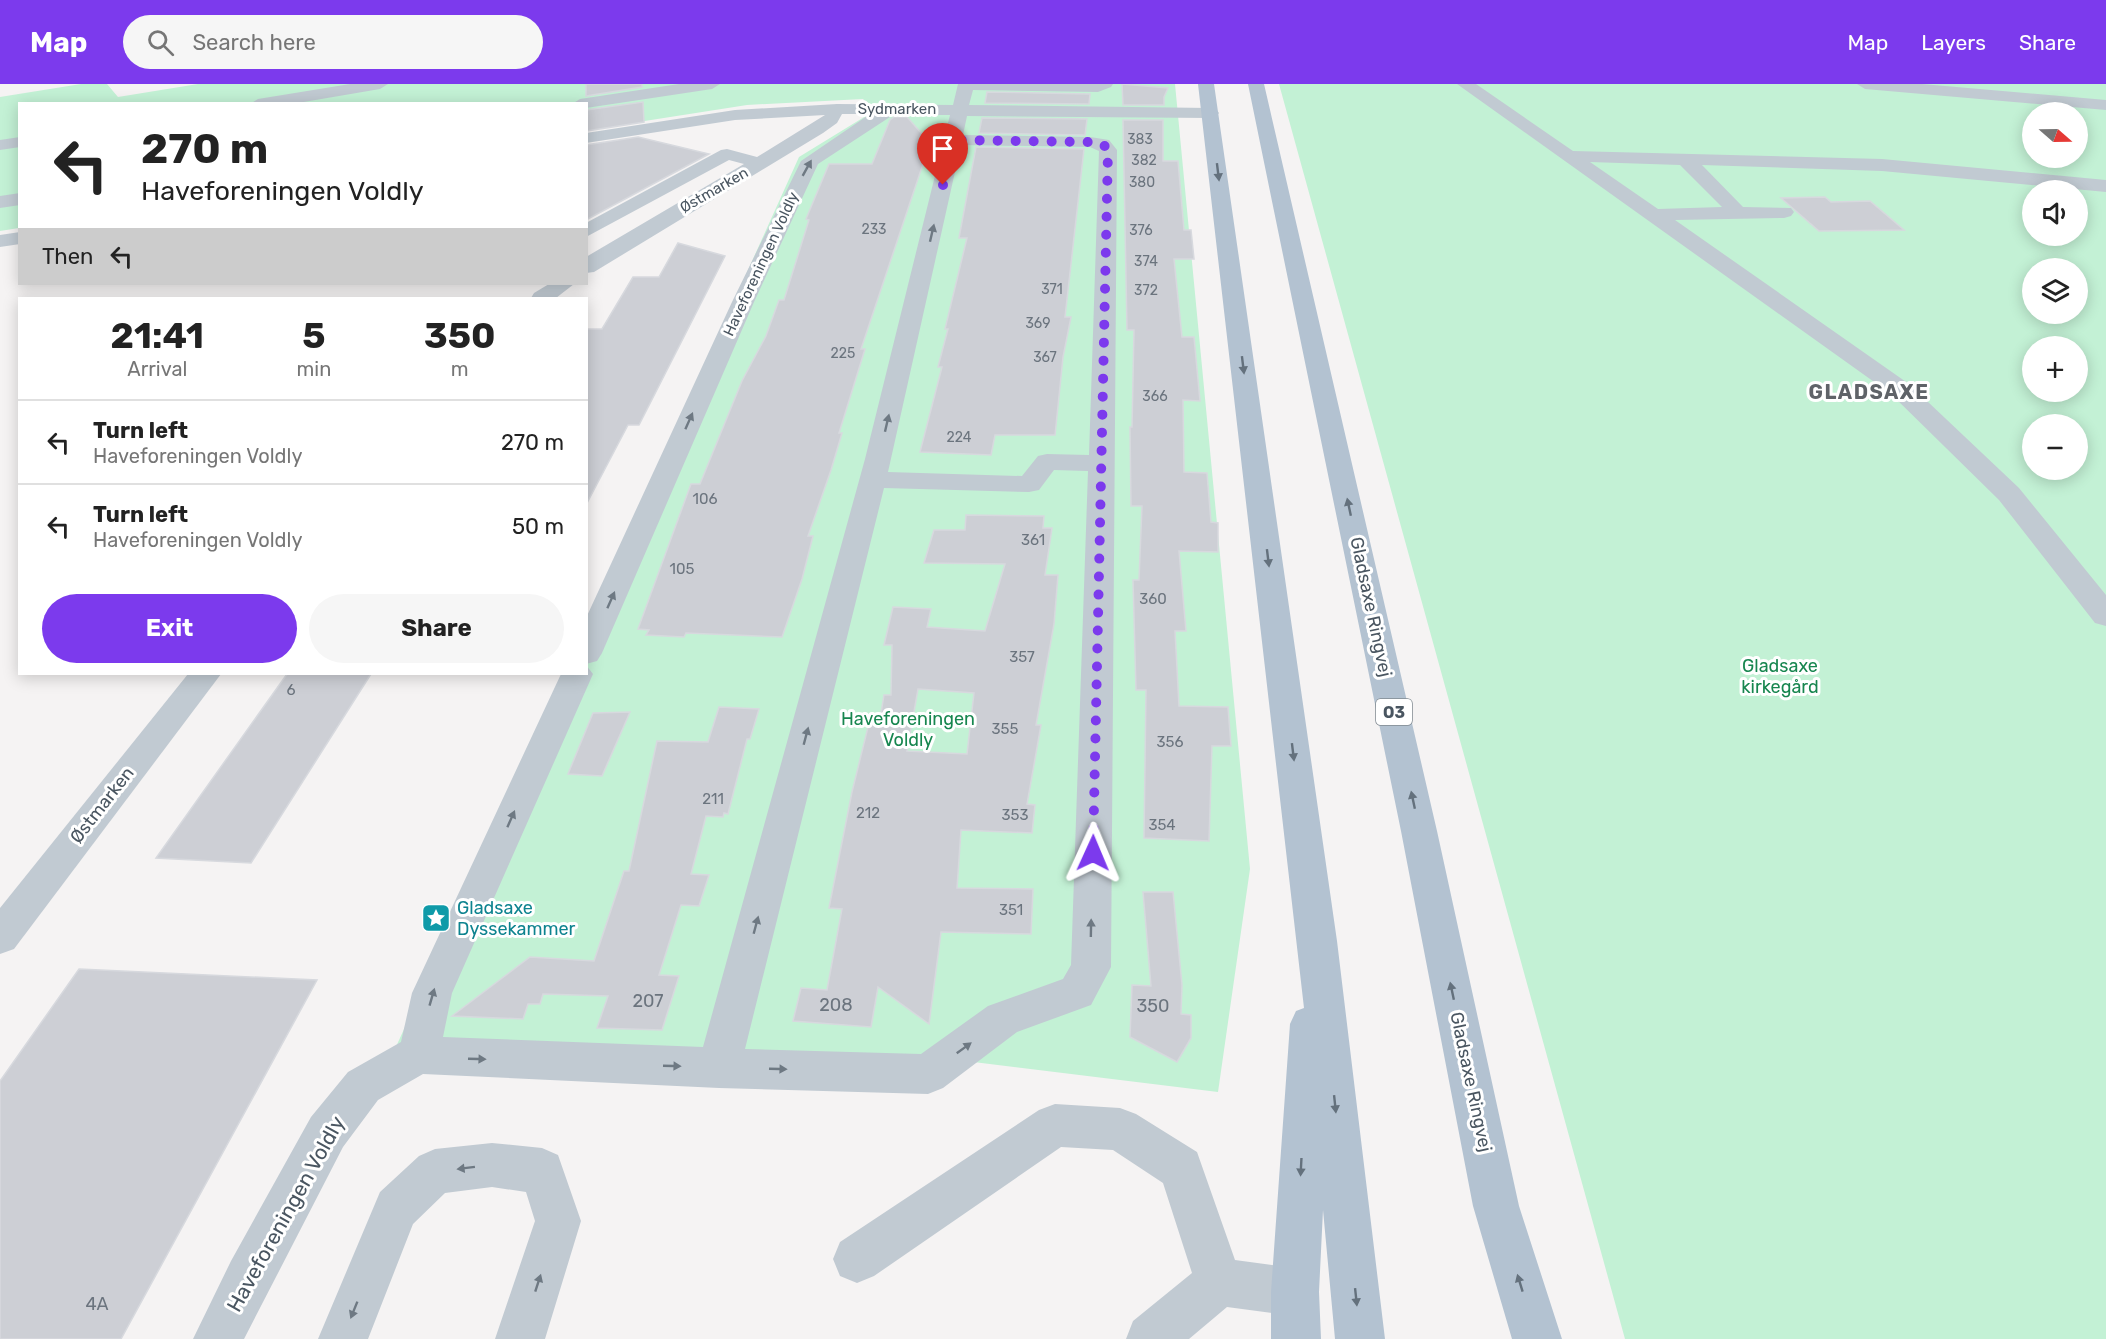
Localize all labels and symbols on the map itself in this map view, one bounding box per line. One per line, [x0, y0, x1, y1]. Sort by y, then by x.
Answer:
street label: Sydmarken [858, 100, 936, 118]
north arrow [2022, 102, 2088, 168]
pin [917, 123, 968, 185]
house number: 383 [1127, 131, 1153, 148]
house number: 382 [1131, 152, 1157, 169]
one-way arrow [802, 159, 812, 176]
one-way arrow [1213, 162, 1222, 181]
street label: Østmarken [677, 163, 751, 217]
house number: 380 [1129, 174, 1155, 191]
street label: Haveforeningen Voldly [720, 189, 802, 339]
house number: 233 [861, 221, 887, 238]
house number: 376 [1129, 222, 1153, 239]
one-way arrow [927, 224, 937, 242]
house number: 374 [1134, 253, 1158, 270]
house number: 371 [1041, 281, 1063, 298]
house number: 372 [1134, 282, 1158, 299]
house number: 369 [1025, 315, 1051, 332]
house number: 225 [831, 345, 855, 362]
house number: 367 [1033, 349, 1057, 366]
one-way arrow [1238, 355, 1247, 374]
district label: GLADSAXE [1809, 380, 1929, 404]
house number: 366 [1142, 388, 1168, 405]
one-way arrow [685, 412, 694, 430]
one-way arrow [883, 413, 892, 432]
house number: 224 [947, 429, 972, 446]
house number: 106 [693, 490, 718, 508]
one-way arrow [1344, 498, 1354, 516]
house number: 361 [1021, 531, 1045, 549]
street label: Gladsaxe Ringvej [1345, 535, 1397, 679]
one-way arrow [1263, 549, 1272, 568]
house number: 105 [670, 560, 695, 578]
house number: 360 [1139, 590, 1167, 608]
one-way arrow [606, 591, 615, 608]
house number: 357 [1009, 648, 1035, 666]
park label: Gladsaxe kirkegård [1741, 655, 1819, 698]
house number: 6 [286, 681, 296, 699]
road number: O3 [1376, 699, 1412, 725]
park label: Haveforeningen Voldly [841, 708, 975, 751]
house number: 355 [992, 720, 1019, 738]
one-way arrow [801, 727, 811, 745]
house number: 356 [1157, 733, 1183, 751]
one-way arrow [1288, 742, 1297, 761]
street label: Østmarken [65, 762, 139, 848]
house number: 211 [702, 790, 724, 808]
one-way arrow [1407, 791, 1417, 809]
house number: 212 [856, 804, 880, 822]
house number: 353 [1002, 806, 1028, 824]
one-way arrow [507, 810, 516, 828]
house number: 354 [1148, 816, 1176, 834]
position arrow [1061, 821, 1125, 885]
place label: Gladsaxe Dyssekammer [457, 897, 576, 940]
house number: 351 [999, 901, 1023, 919]
place icon: Gladsaxe Dyssekammer [420, 902, 452, 934]
one-way arrow [752, 916, 762, 934]
one-way arrow [1087, 918, 1096, 937]
one-way arrow [1447, 982, 1456, 1001]
one-way arrow [428, 988, 437, 1006]
house number: 207 [632, 990, 664, 1012]
house number: 208 [819, 994, 853, 1016]
house number: 350 [1137, 995, 1169, 1017]
street label: Gladsaxe Ringvej [1445, 1010, 1497, 1154]
one-way arrow [956, 1042, 971, 1054]
one-way arrow [467, 1054, 486, 1063]
one-way arrow [662, 1061, 681, 1070]
one-way arrow [768, 1065, 787, 1074]
one-way arrow [1330, 1094, 1340, 1113]
street label: Haveforeningen Voldly [221, 1111, 350, 1316]
one-way arrow [1297, 1157, 1306, 1176]
one-way arrow [456, 1163, 475, 1173]
one-way arrow [534, 1274, 543, 1292]
one-way arrow [1515, 1274, 1524, 1292]
one-way arrow [1351, 1288, 1361, 1307]
house number: 4A [85, 1293, 109, 1315]
one-way arrow [349, 1302, 359, 1320]

